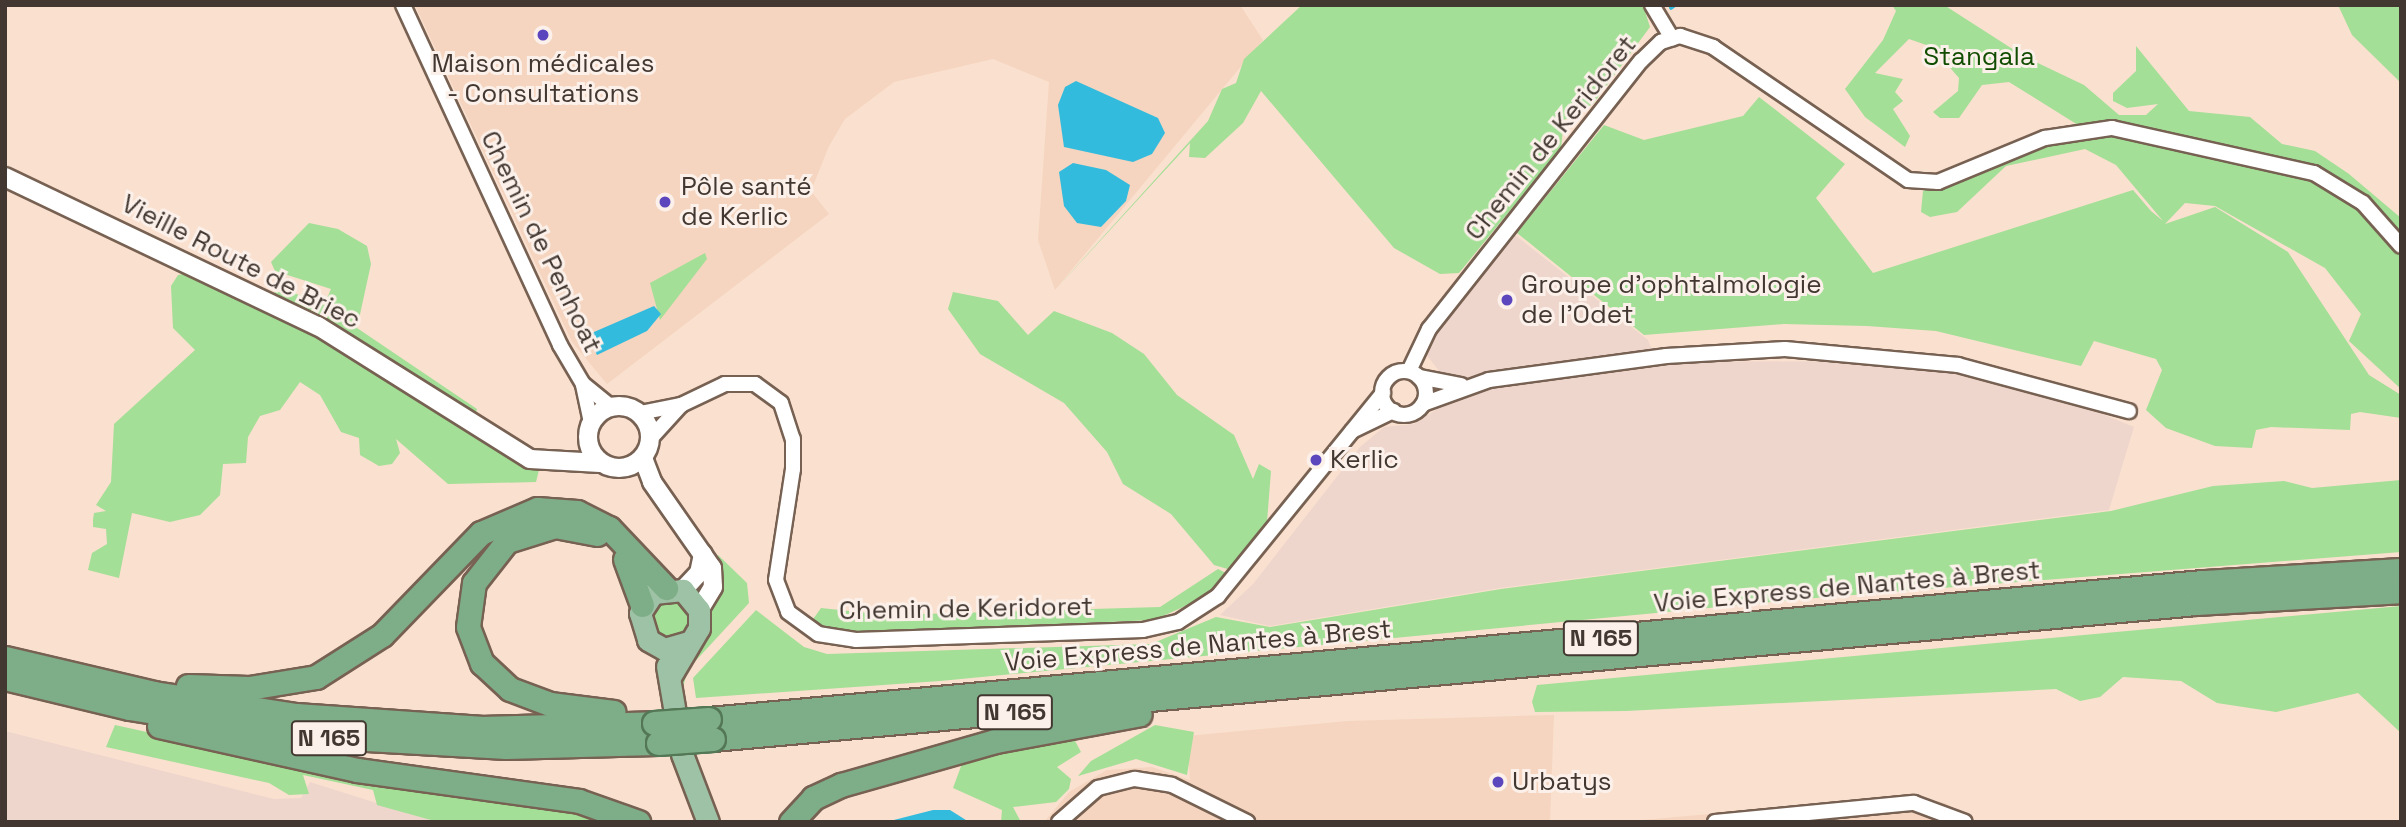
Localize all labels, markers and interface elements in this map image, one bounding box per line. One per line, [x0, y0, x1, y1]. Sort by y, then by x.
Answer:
marker: Maison médicales - Consultations [533, 25, 553, 45]
street label: Chemin de Keridoret [1459, 29, 1643, 247]
park label: Stangala [1923, 41, 2035, 73]
place label: Maison médicales - Consultations [431, 48, 655, 110]
street label: Chemin de Penhoat [474, 126, 608, 358]
place label: Pôle santé de Kerlic [681, 171, 812, 232]
street label: Vieille Route de Briec [116, 188, 366, 336]
marker: Pôle santé de Kerlic [655, 192, 675, 212]
place label: Groupe d'ophtalmologie de l'Odet [1521, 269, 1822, 330]
marker: Groupe d'ophtalmologie de l'Odet [1499, 292, 1515, 308]
place label: Kerlic [1330, 444, 1399, 476]
marker: Kerlic [1308, 452, 1324, 468]
street label: Voie Express de Nantes à Brest [1652, 555, 2042, 619]
street label: Chemin de Keridoret [839, 591, 1093, 627]
street label: Voie Express de Nantes à Brest [1003, 614, 1393, 678]
road number: N 165 [1562, 618, 1640, 658]
road number: N 165 [976, 692, 1054, 732]
road number: N 165 [290, 718, 368, 758]
place label: Urbatys [1512, 766, 1612, 798]
marker: Urbatys [1490, 774, 1506, 790]

